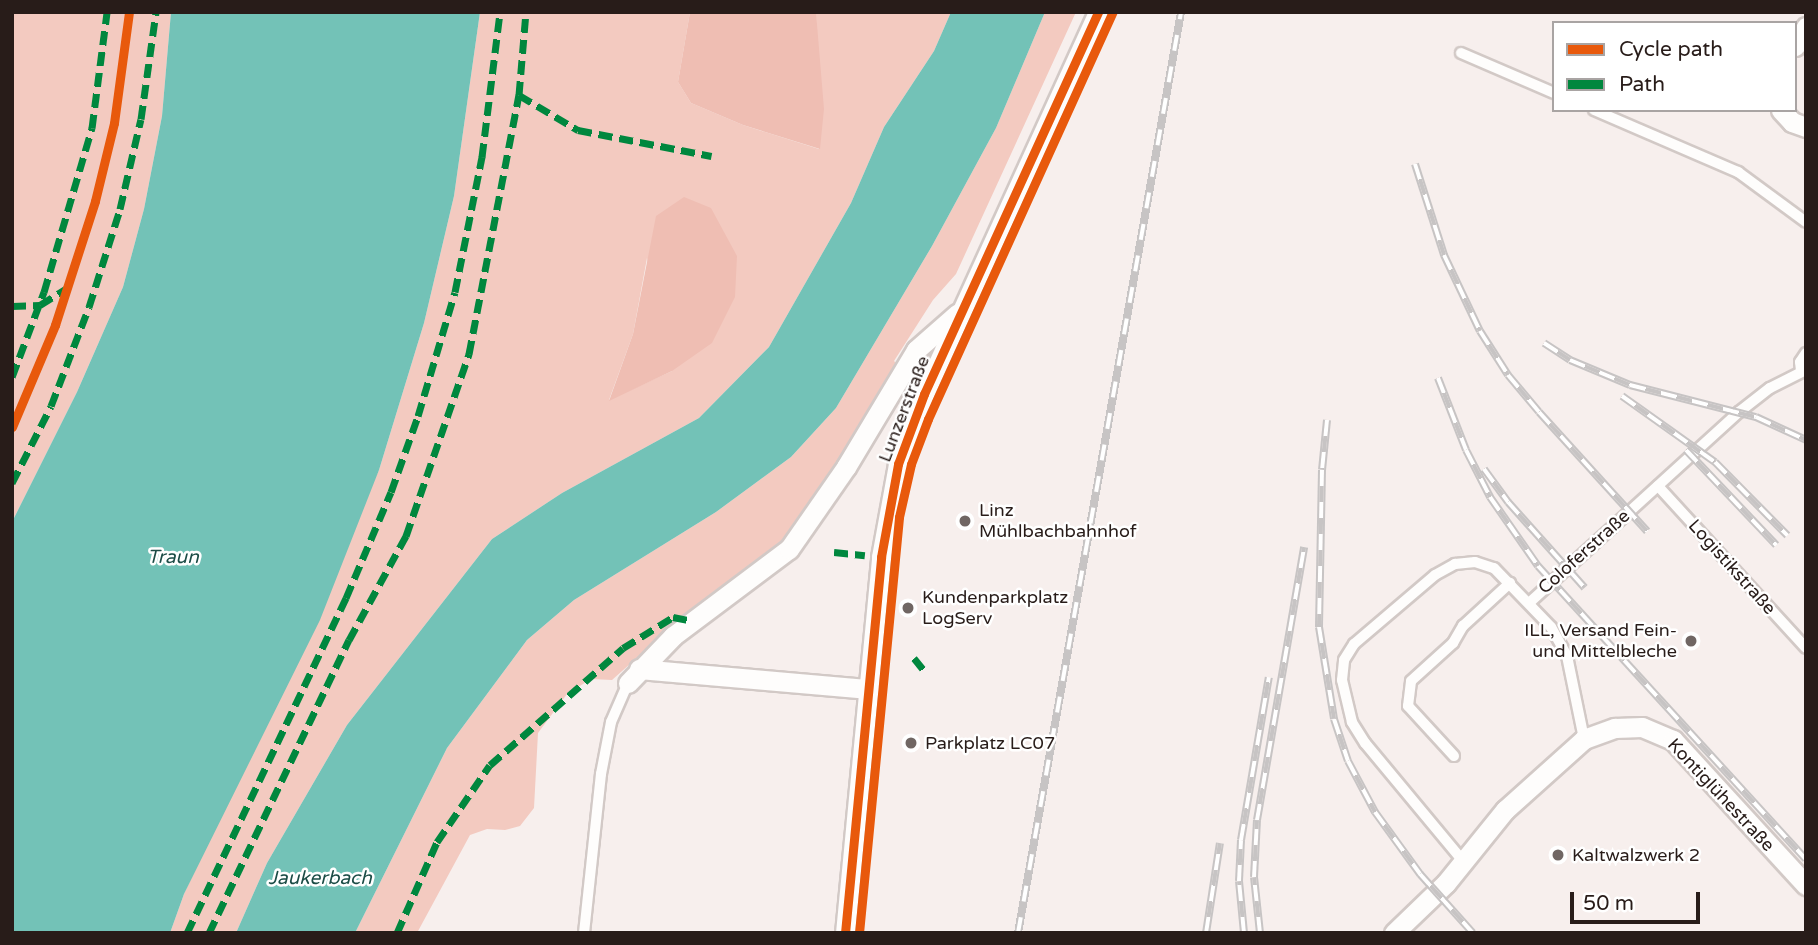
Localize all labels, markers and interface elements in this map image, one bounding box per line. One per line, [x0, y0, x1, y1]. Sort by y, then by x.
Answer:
legend [1552, 21, 1797, 112]
text: Cycle path [1619, 37, 1723, 62]
text: Path [1619, 72, 1665, 97]
street label: Lunzerstraße [874, 353, 934, 465]
place label: Linz Mühlbachbahnhof [979, 500, 1137, 542]
street label: Coloferstraße [1534, 505, 1634, 599]
marker: Linz Mühlbachbahnhof [957, 513, 973, 529]
street label: Logistikstraße [1684, 515, 1780, 619]
water label: Traun [147, 547, 199, 569]
place label: Kundenparkplatz LogServ [922, 587, 1068, 630]
marker: Kundenparkplatz LogServ [900, 600, 916, 616]
place label: ILL, Versand Fein- und Mittelbleche [1524, 620, 1677, 662]
marker: ILL, Versand Fein- und Mittelbleche [1683, 633, 1699, 649]
place label: Parkplatz LC07 [925, 732, 1055, 754]
street label: Kontiglühestraße [1663, 734, 1779, 856]
marker: Parkplatz LC07 [903, 735, 919, 751]
place label: Kaltwalzwerk 2 [1572, 844, 1700, 866]
marker: Kaltwalzwerk 2 [1550, 847, 1566, 863]
water label: Jaukerbach [268, 868, 372, 890]
scale bar [1573, 878, 1702, 922]
text: 50 m [1583, 891, 1634, 916]

